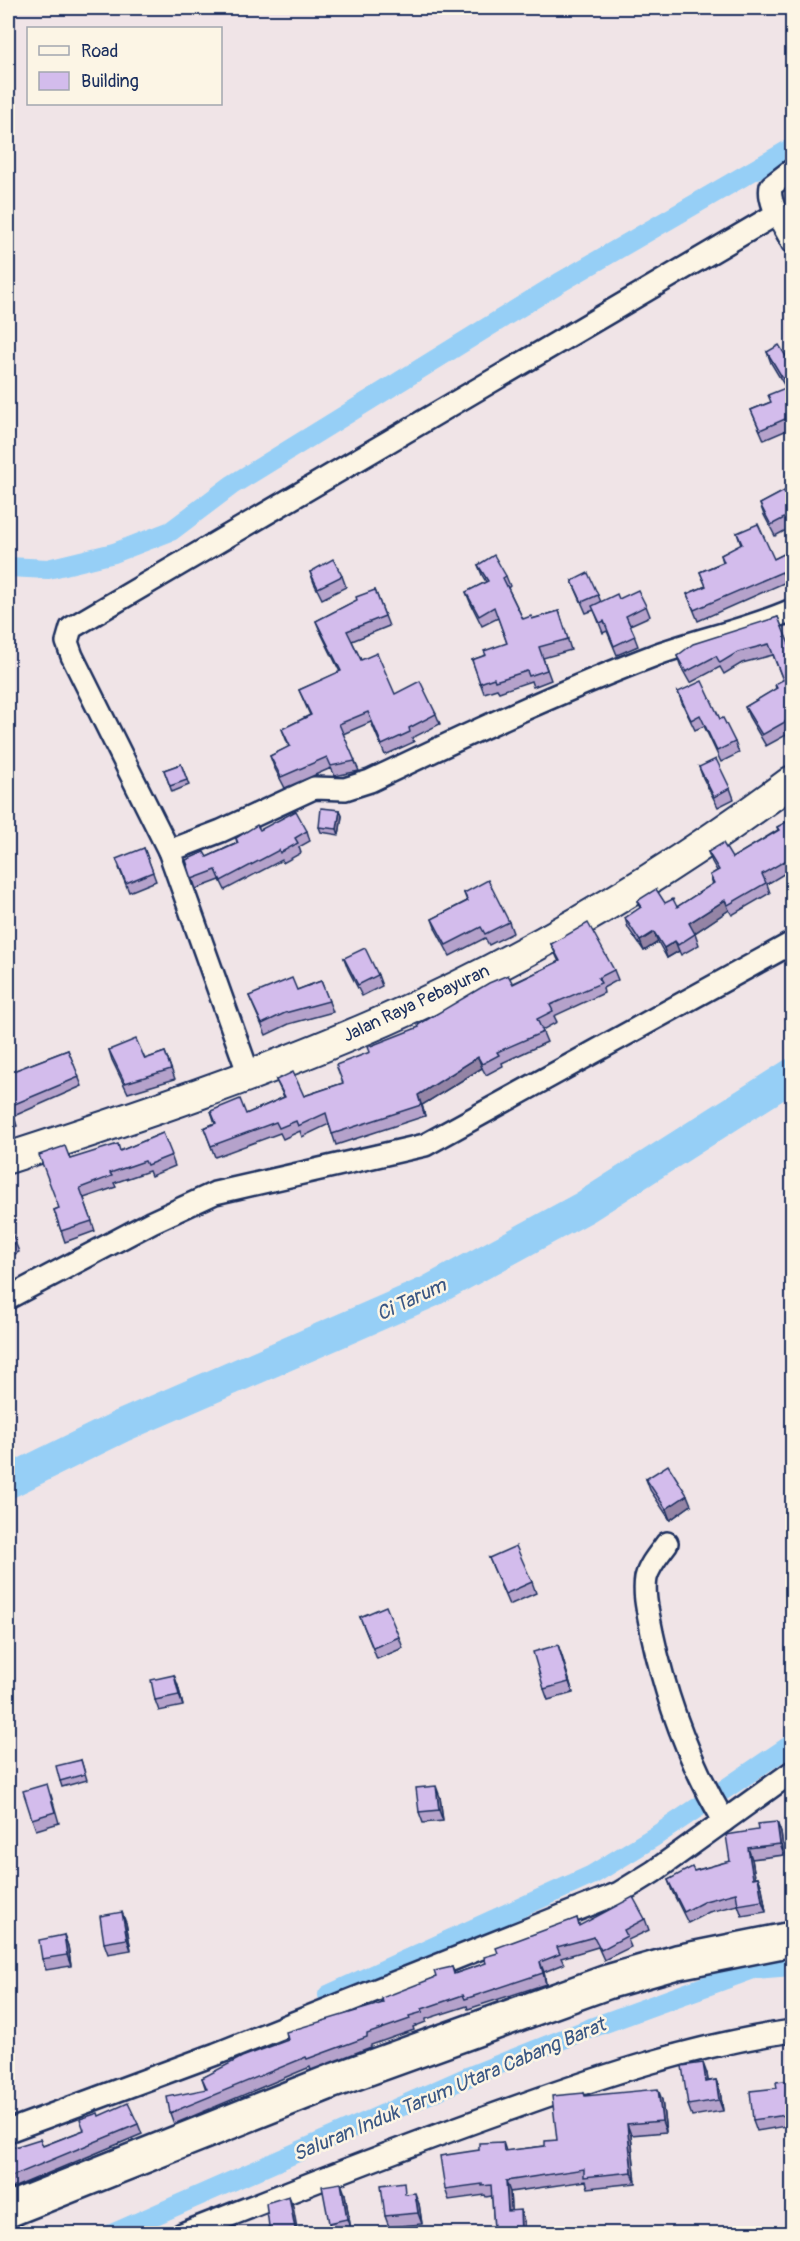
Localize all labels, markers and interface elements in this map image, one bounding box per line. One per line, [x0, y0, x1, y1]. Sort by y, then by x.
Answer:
legend [27, 27, 222, 105]
text: Road [81, 40, 118, 63]
text: Building [81, 70, 139, 93]
street label: Jalan Raya Pebayuran [339, 959, 493, 1048]
water label: Ci Tarum [372, 1272, 451, 1326]
water label: Saluran Induk Tarum Utara Cabang Barat [289, 2011, 611, 2167]

